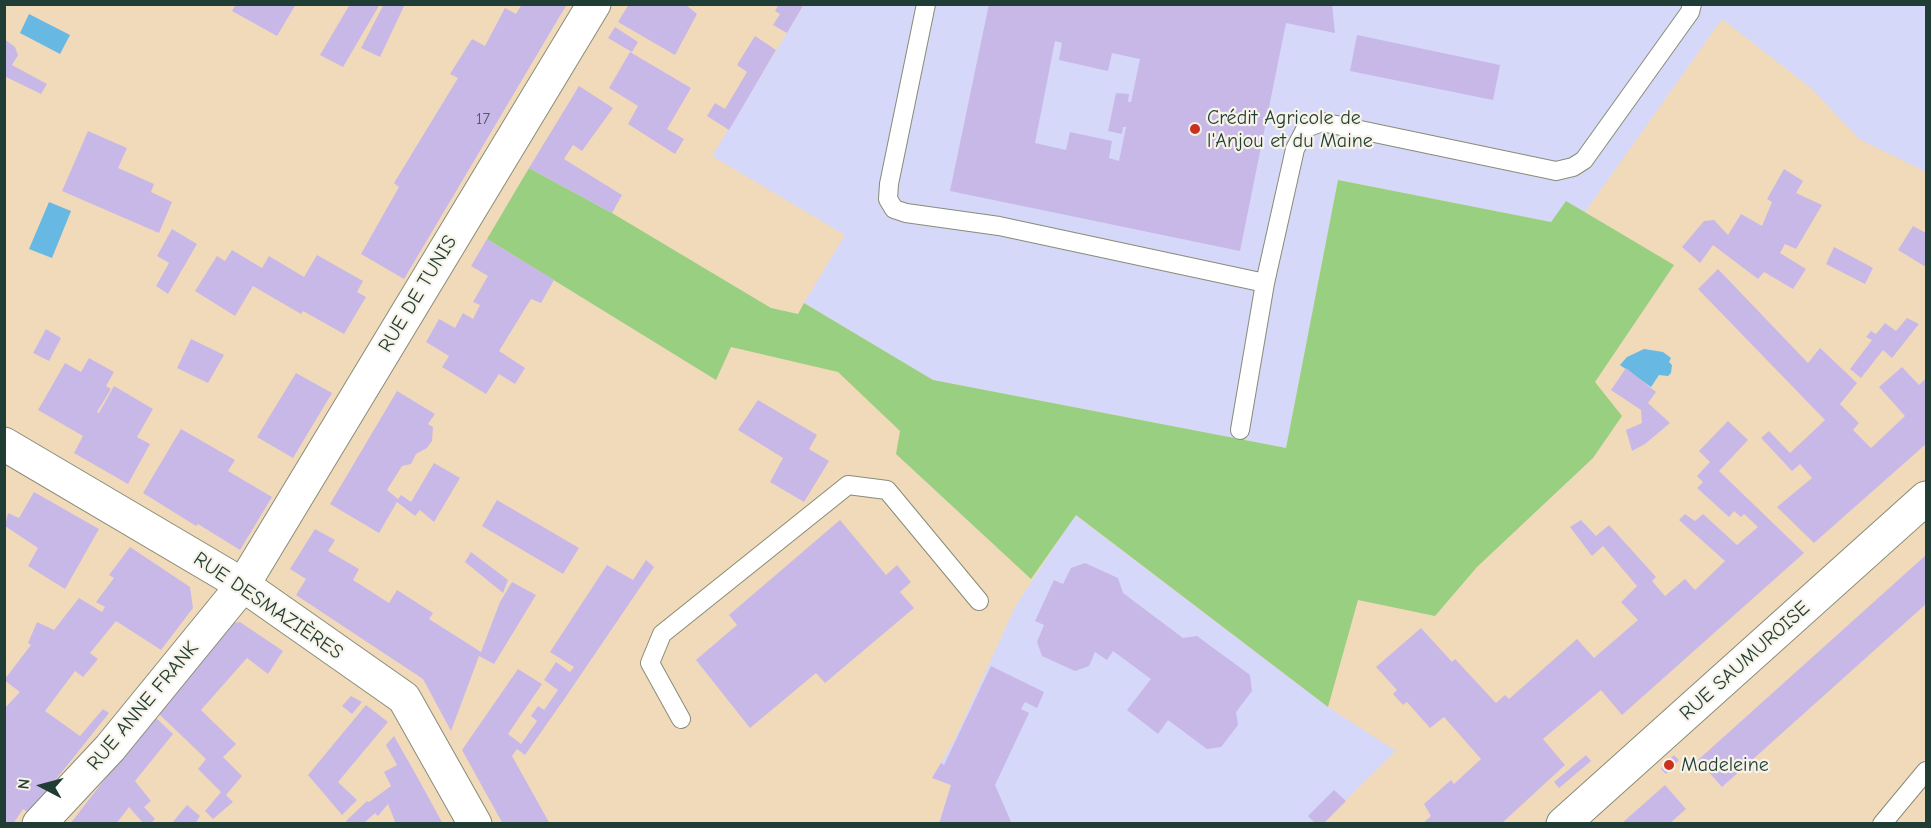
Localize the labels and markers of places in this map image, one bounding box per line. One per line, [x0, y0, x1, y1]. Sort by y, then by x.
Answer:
place label: Crédit Agricole de l'Anjou et du Maine [1207, 106, 1373, 153]
marker: Crédit Agricole de l'Anjou et du Maine [1188, 122, 1202, 136]
place label: Madeleine [1681, 753, 1769, 777]
marker: Madeleine [1662, 758, 1676, 772]

